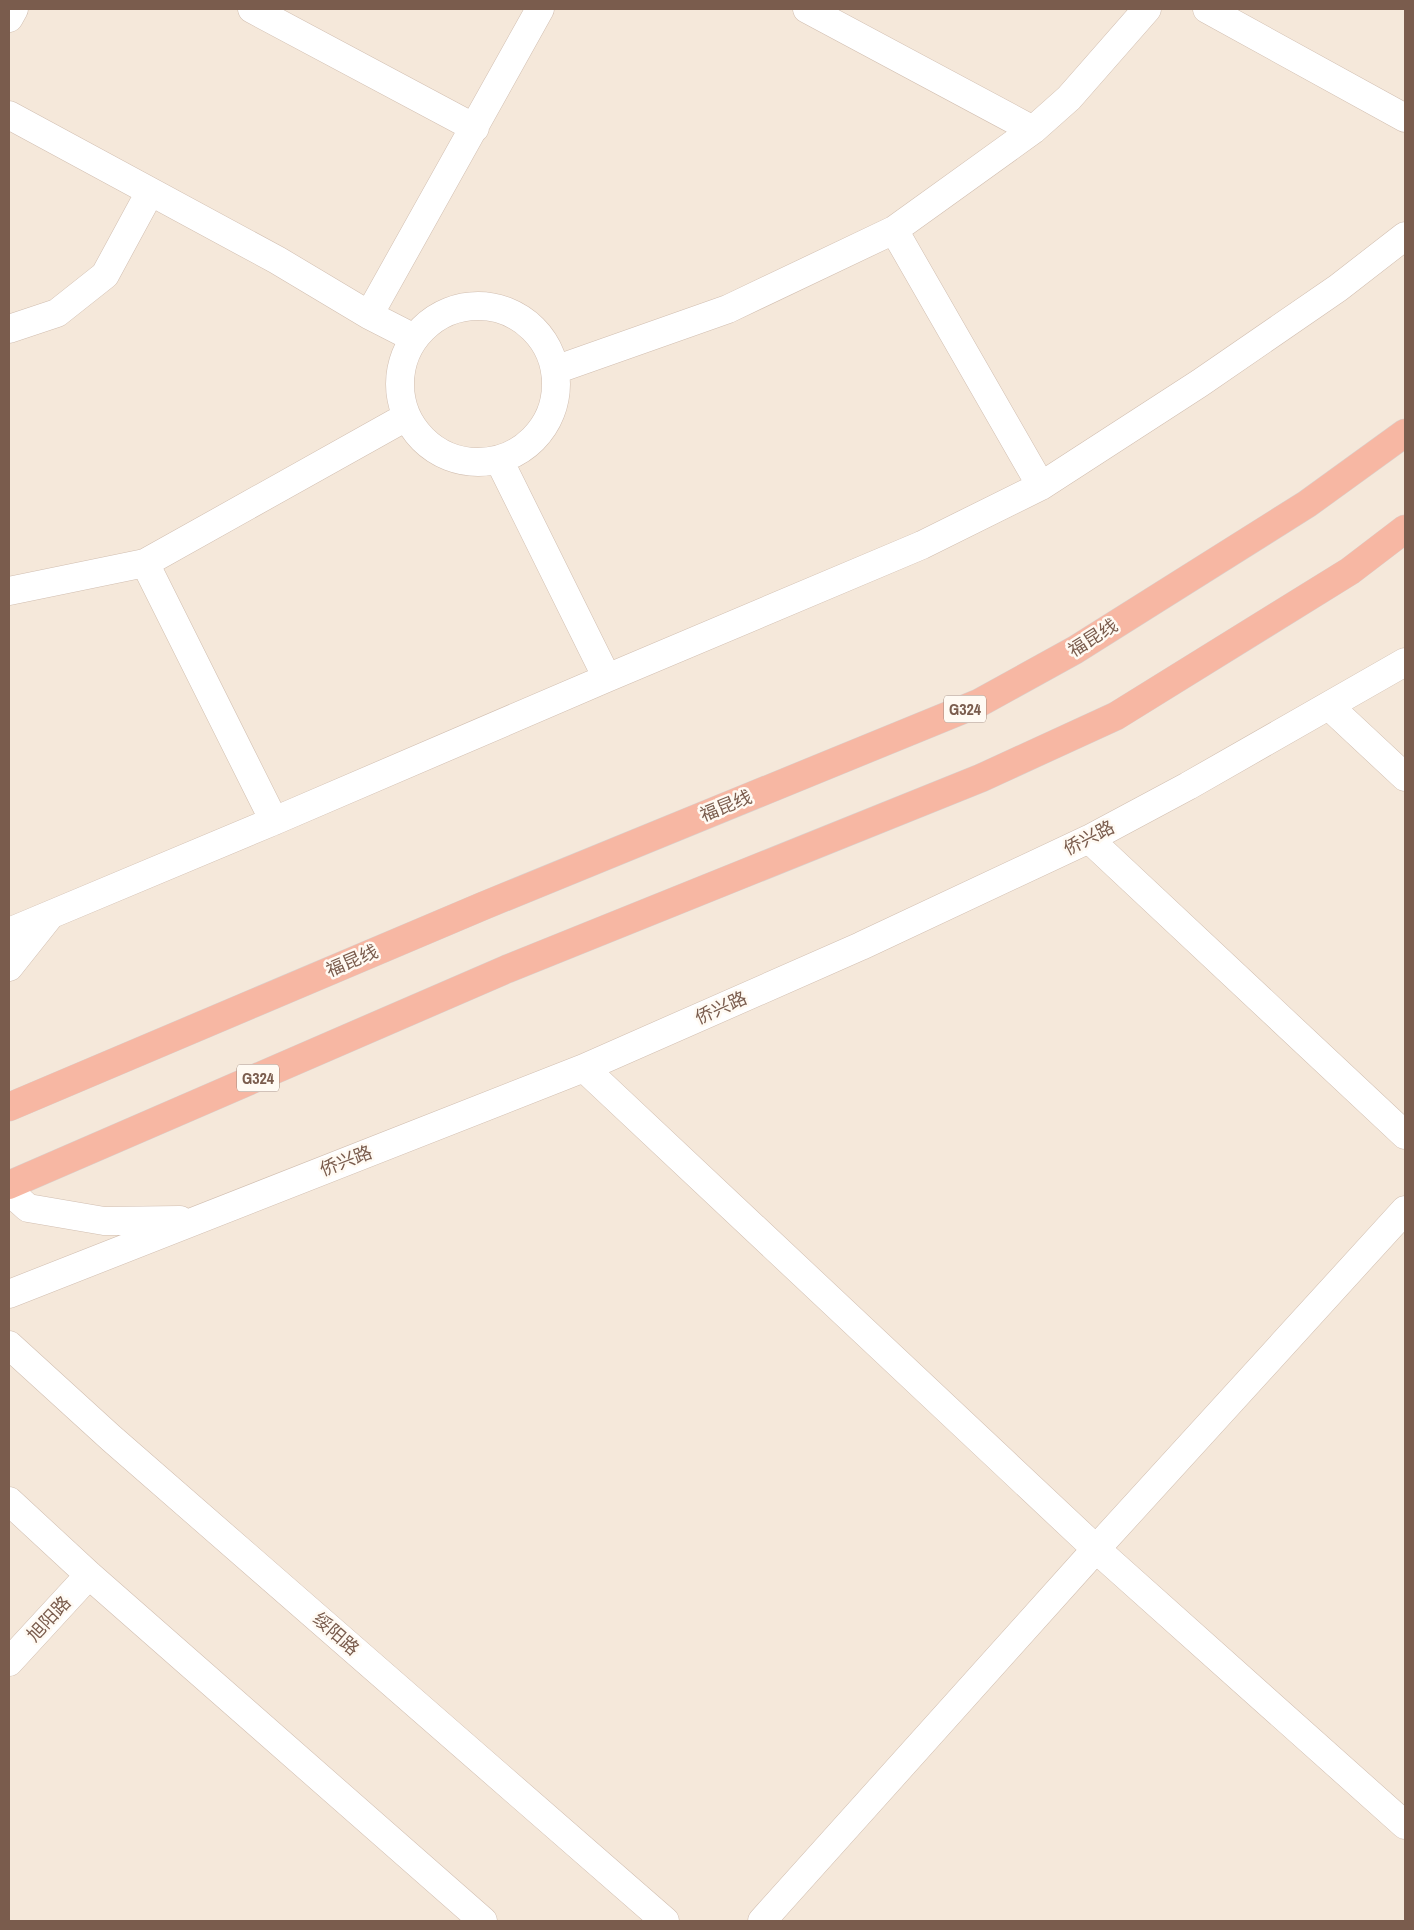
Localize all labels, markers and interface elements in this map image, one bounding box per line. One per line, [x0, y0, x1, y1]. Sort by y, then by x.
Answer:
street label: 福昆线 [1063, 613, 1122, 662]
road number: G324 [944, 696, 986, 722]
street label: 福昆线 [696, 784, 756, 827]
street label: 侨兴路 [1059, 814, 1119, 861]
street label: 福昆线 [322, 938, 382, 983]
street label: 侨兴路 [691, 985, 751, 1030]
road number: G324 [237, 1064, 279, 1092]
street label: 侨兴路 [316, 1139, 376, 1182]
street label: 旭阳路 [21, 1590, 76, 1647]
street label: 绥阳路 [308, 1606, 365, 1661]

